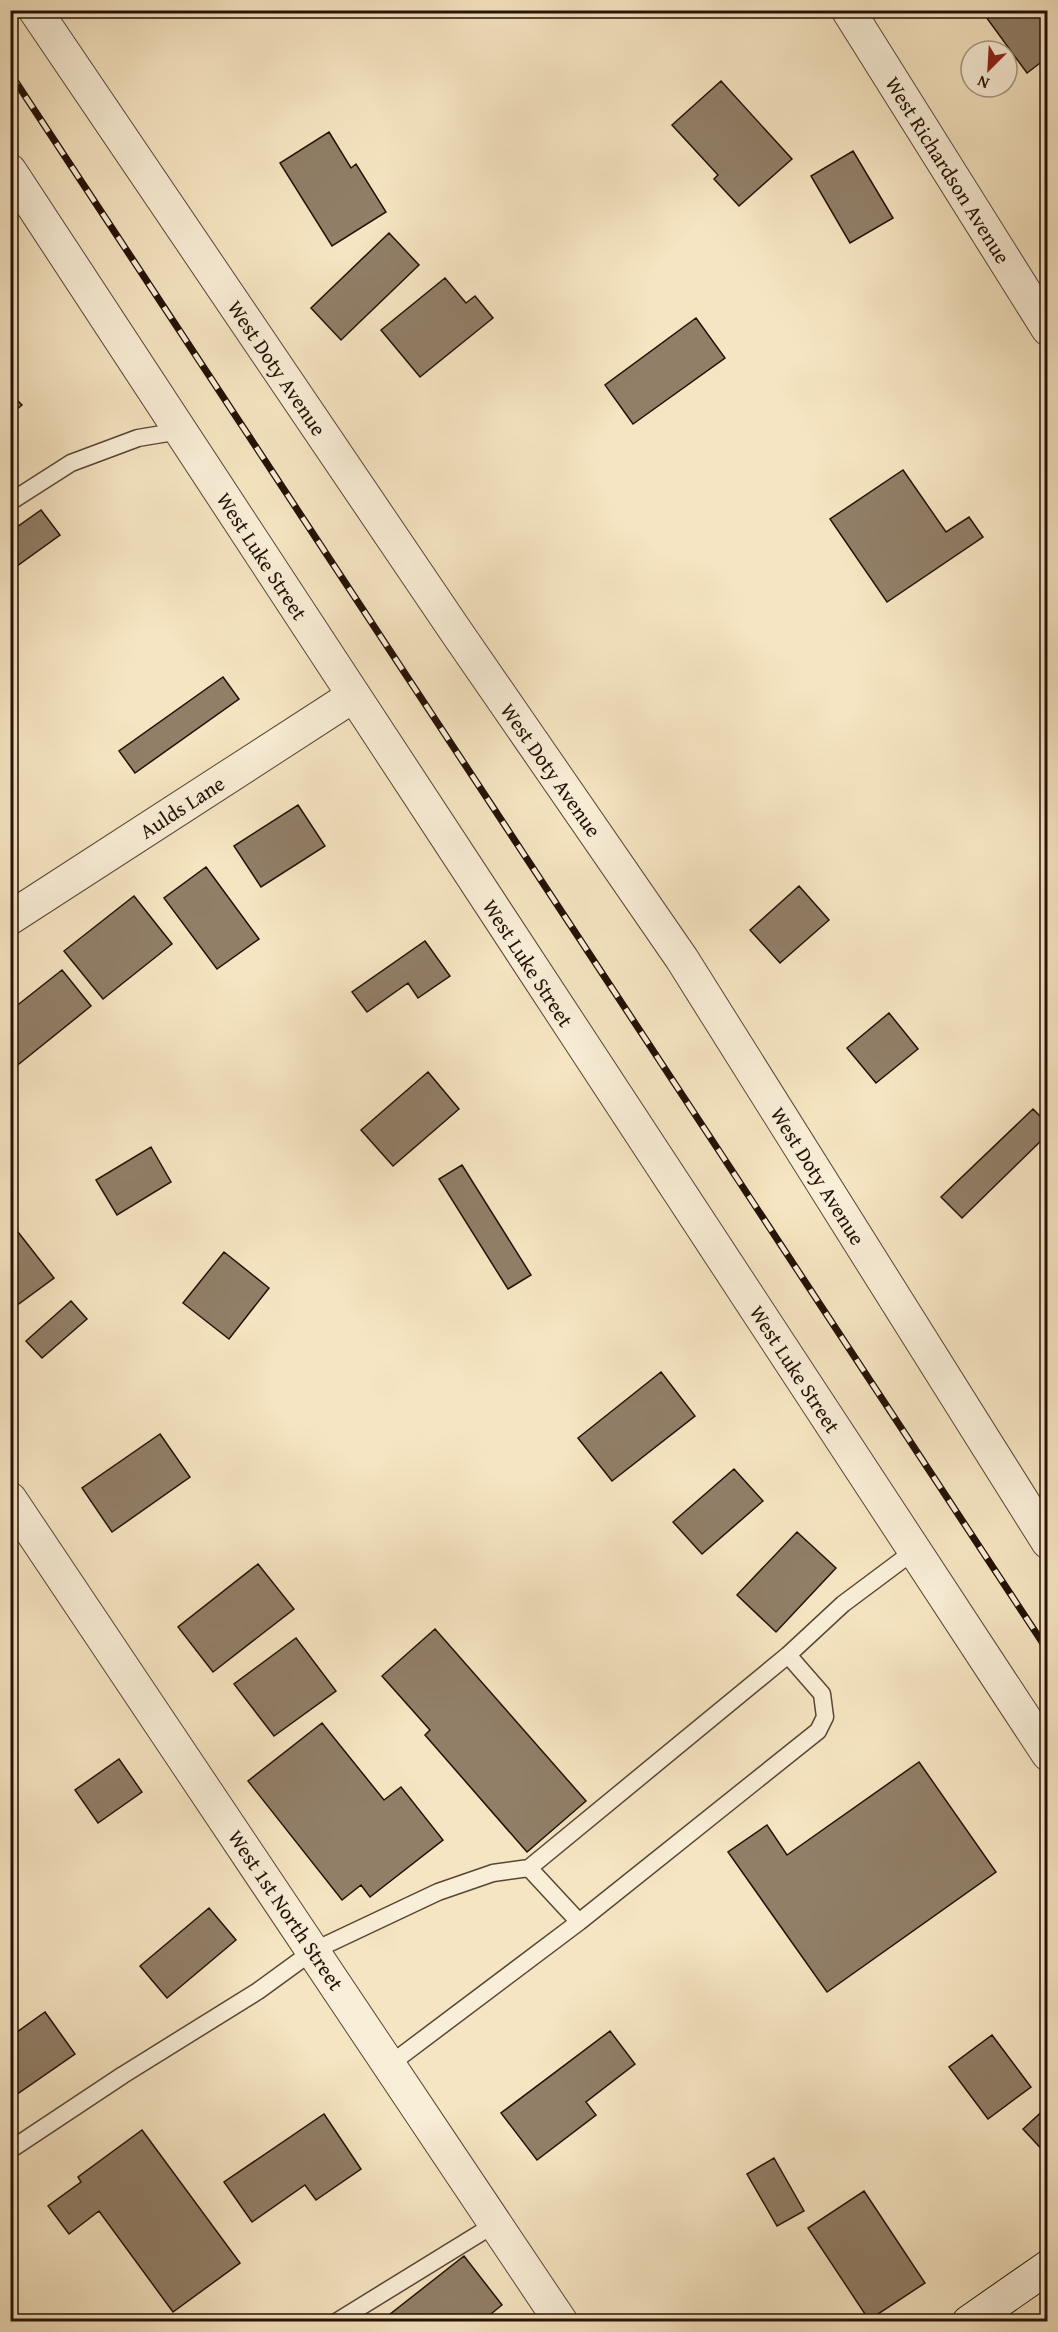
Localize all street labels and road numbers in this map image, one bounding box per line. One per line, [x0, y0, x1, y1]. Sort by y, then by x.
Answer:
street label: West Richardson Avenue [878, 70, 1018, 270]
street label: West Doty Avenue [220, 294, 334, 442]
street label: West Luke Street [209, 486, 315, 626]
street label: West Doty Avenue [493, 696, 609, 844]
street label: Aulds Lane [133, 768, 231, 846]
street label: West Luke Street [475, 893, 581, 1033]
street label: West Doty Avenue [763, 1101, 873, 1251]
street label: West Luke Street [742, 1299, 848, 1439]
street label: West 1st North Street [221, 1823, 352, 1997]

